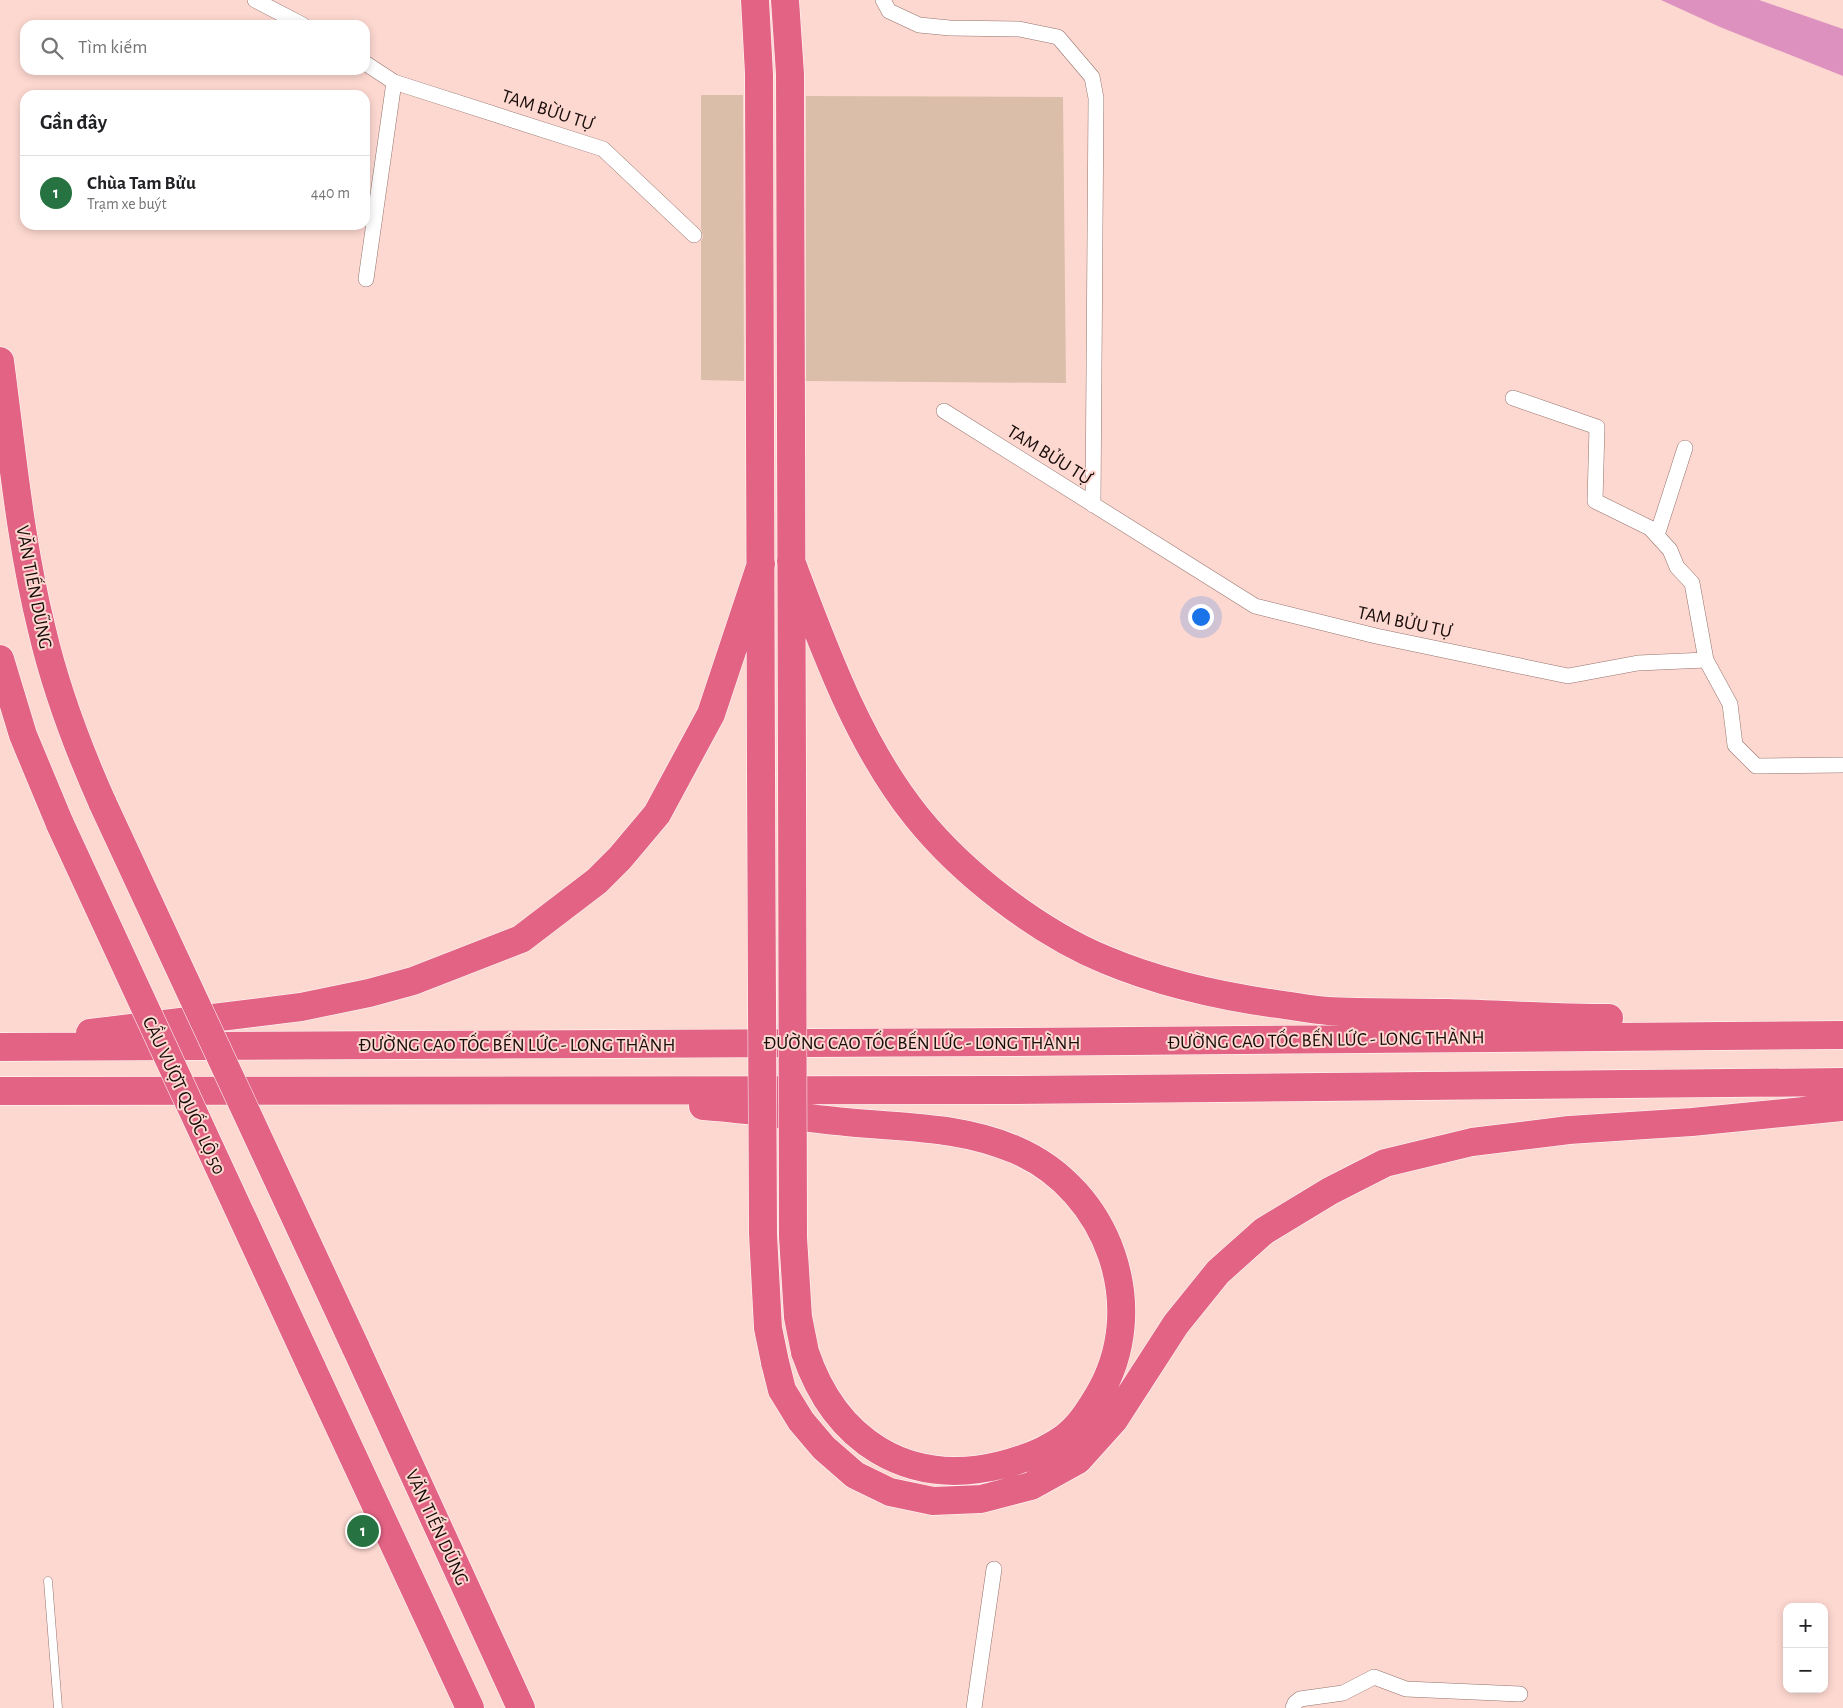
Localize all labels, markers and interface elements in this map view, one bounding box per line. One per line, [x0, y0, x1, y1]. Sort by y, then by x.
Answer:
search box [20, 20, 370, 75]
icon: search [38, 34, 66, 62]
text: Tìm kiếm [78, 38, 147, 57]
street label: TAM BỪU TỰ [499, 85, 598, 135]
text: Gần đây [40, 112, 107, 133]
text: Chùa Tam Bửu [87, 174, 196, 193]
text: 1 [53, 185, 59, 201]
text: 440 m [311, 185, 350, 201]
text: Trạm xe buýt [87, 196, 167, 212]
street label: TAM BỬU TỰ [1003, 420, 1097, 489]
street label: VĂN TIẾN DŨNG [12, 523, 59, 651]
street label: TAM BỬU TỰ [1356, 601, 1455, 642]
your location [1188, 604, 1214, 630]
street label: CẦU VƯỢT QUỐC LỘ 50 [139, 1012, 232, 1177]
street label: ĐƯỜNG CAO TỐC BẾN LỨC - LONG THÀNH [1167, 1024, 1485, 1053]
street label: ĐƯỜNG CAO TỐC BẾN LỨC - LONG THÀNH [763, 1030, 1081, 1053]
street label: ĐƯỜNG CAO TỐC BẾN LỨC - LONG THÀNH [358, 1032, 676, 1055]
street label: VĂN TIẾN DŨNG [402, 1465, 475, 1588]
pin: 1 [347, 1512, 379, 1550]
map controls [1783, 1603, 1828, 1693]
button: + [1783, 1603, 1828, 1648]
button: − [1783, 1648, 1828, 1693]

